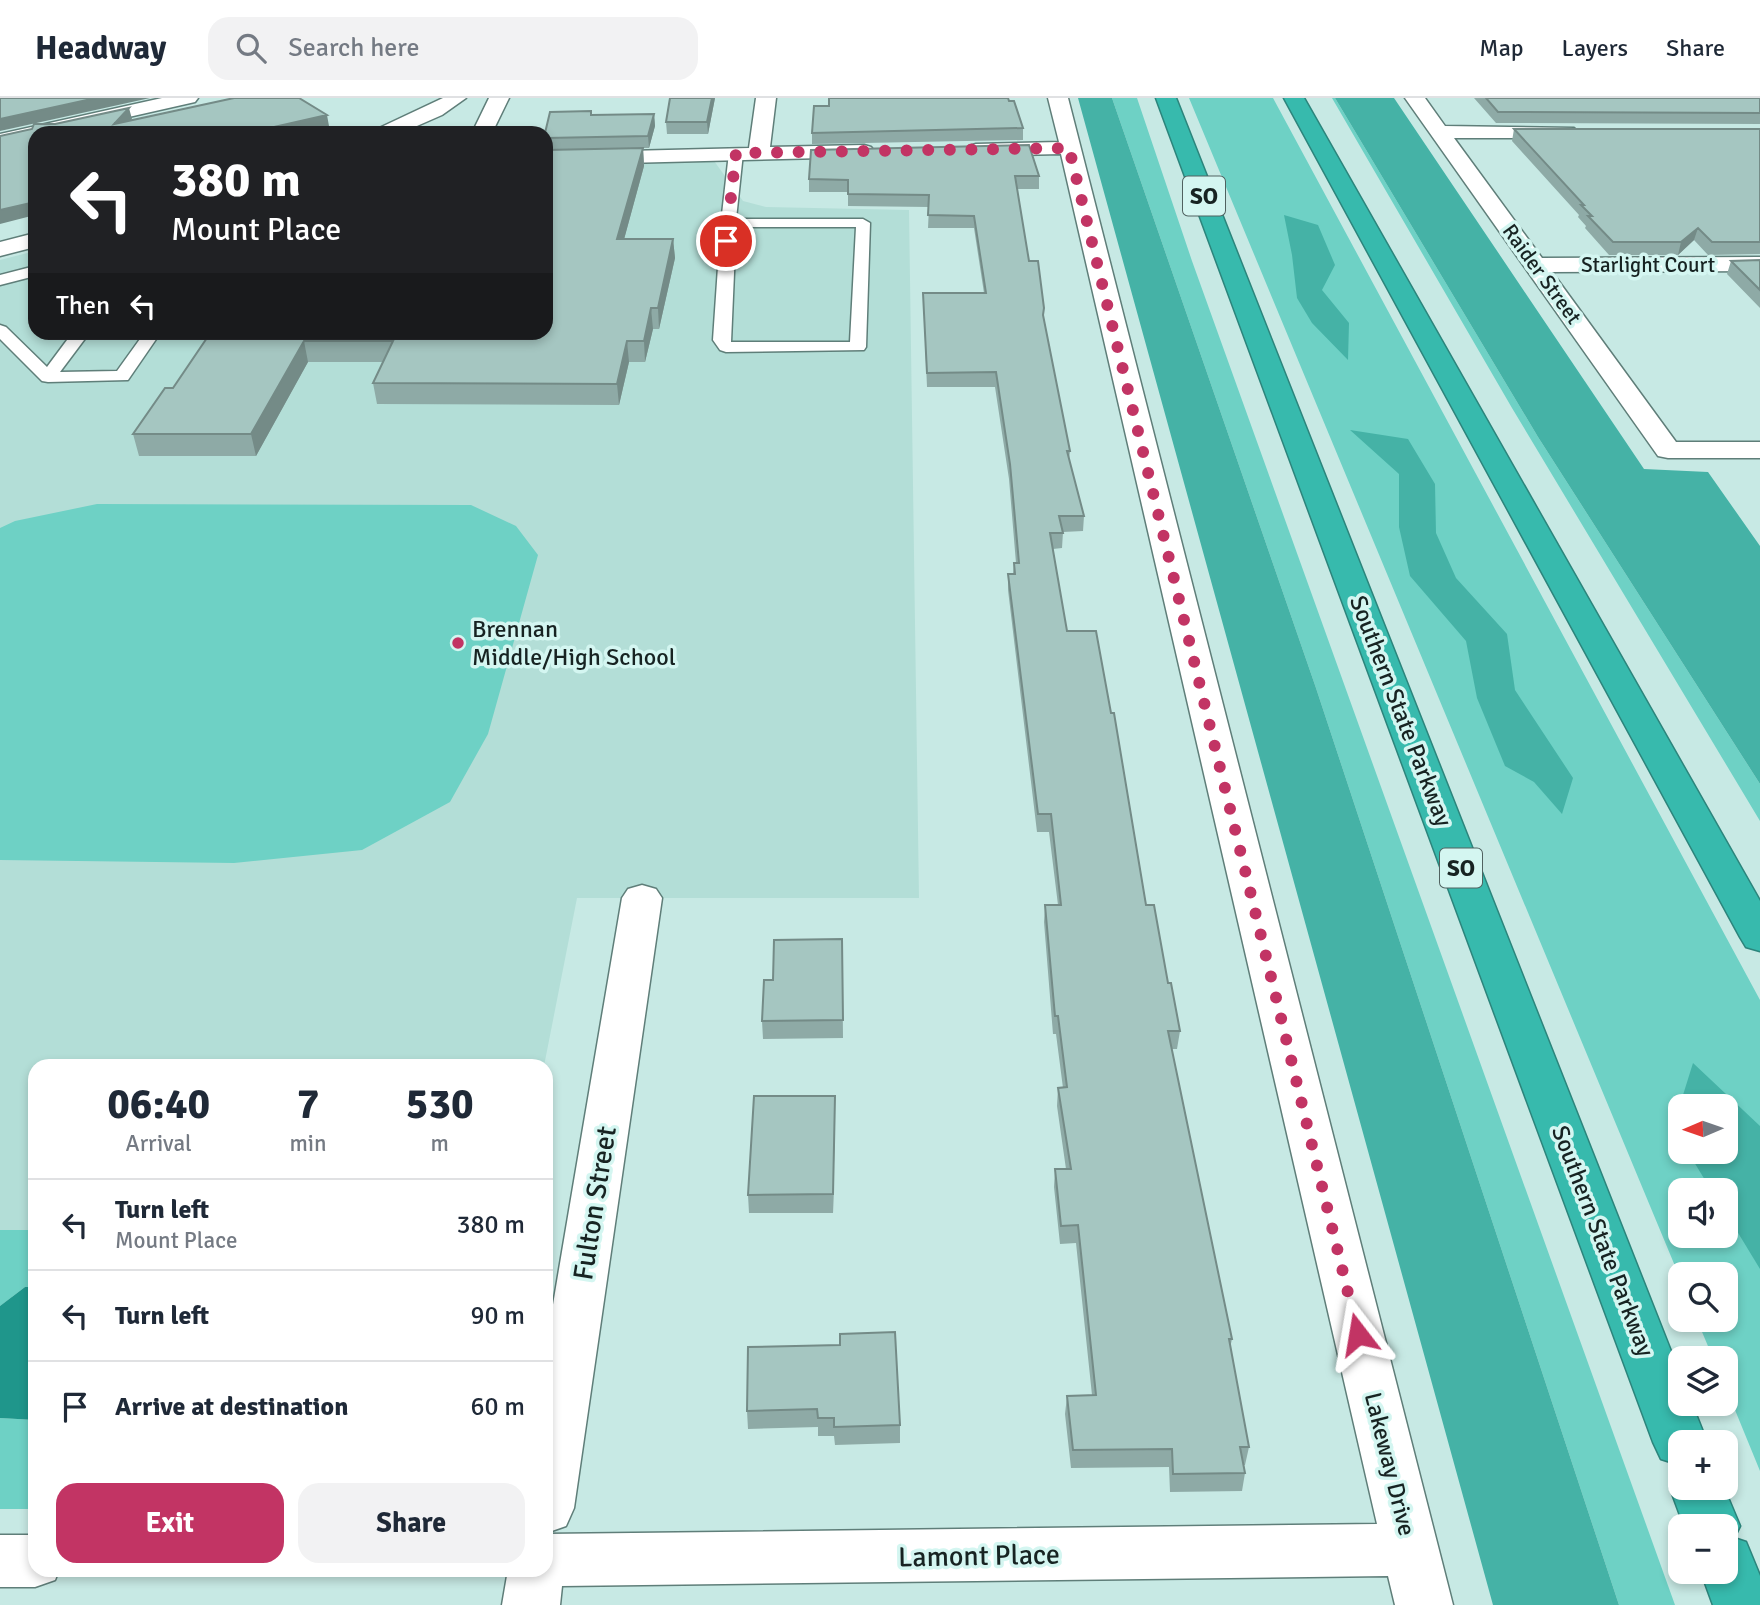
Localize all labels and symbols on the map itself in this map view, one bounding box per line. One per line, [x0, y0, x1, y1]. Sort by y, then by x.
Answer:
road number: SO [1183, 176, 1225, 216]
pin [696, 211, 756, 271]
street label: Raider Street [1497, 219, 1587, 329]
street label: Starlight Court [1581, 252, 1715, 278]
street label: Southern State Parkway [1343, 591, 1459, 831]
place label: Brennan Middle/High School [472, 614, 676, 672]
marker: Brennan Middle/High School [450, 635, 466, 651]
road number: SO [1440, 848, 1482, 888]
north arrow [1668, 1094, 1738, 1164]
street label: Southern State Parkway [1545, 1121, 1661, 1361]
street label: Fulton Street [566, 1124, 624, 1283]
position arrow [1321, 1297, 1395, 1371]
street label: Lakeway Drive [1358, 1389, 1422, 1539]
street label: Lamont Place [898, 1538, 1060, 1574]

